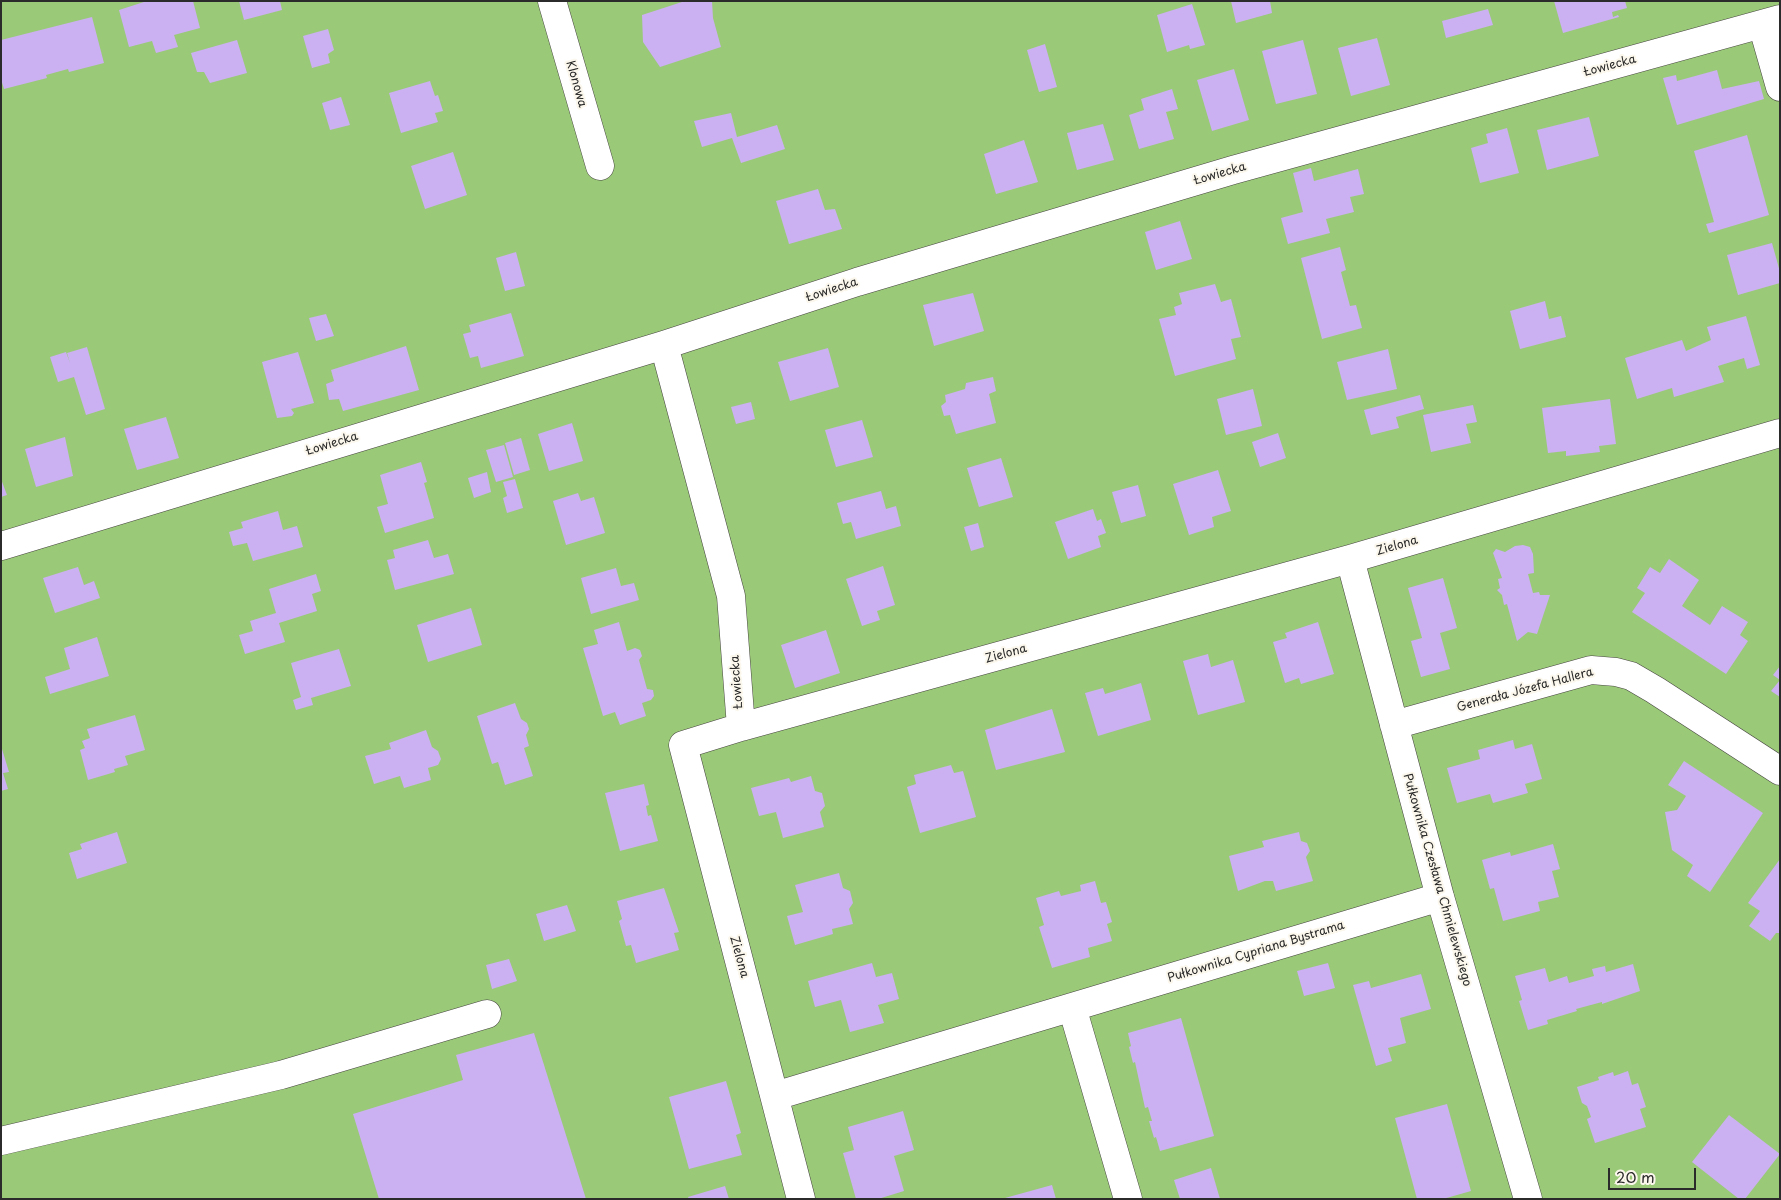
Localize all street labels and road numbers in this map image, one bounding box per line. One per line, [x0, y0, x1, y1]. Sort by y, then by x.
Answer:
street label: Łowiecka [1582, 52, 1638, 80]
street label: Klonowa [562, 59, 590, 109]
street label: Łowiecka [1192, 160, 1248, 188]
street label: Łowiecka [804, 275, 860, 305]
street label: Łowiecka [304, 429, 360, 459]
street label: Zielona [1375, 533, 1419, 559]
street label: Zielona [984, 642, 1028, 666]
street label: Łowiecka [728, 655, 746, 709]
street label: Generała Józefa Hallera [1455, 665, 1595, 715]
street label: Pułkownika Czesława Chmielewskiego [1400, 772, 1474, 988]
street label: Pułkownika Cypriana Bystrama [1166, 918, 1346, 986]
street label: Zielona [727, 935, 751, 979]

